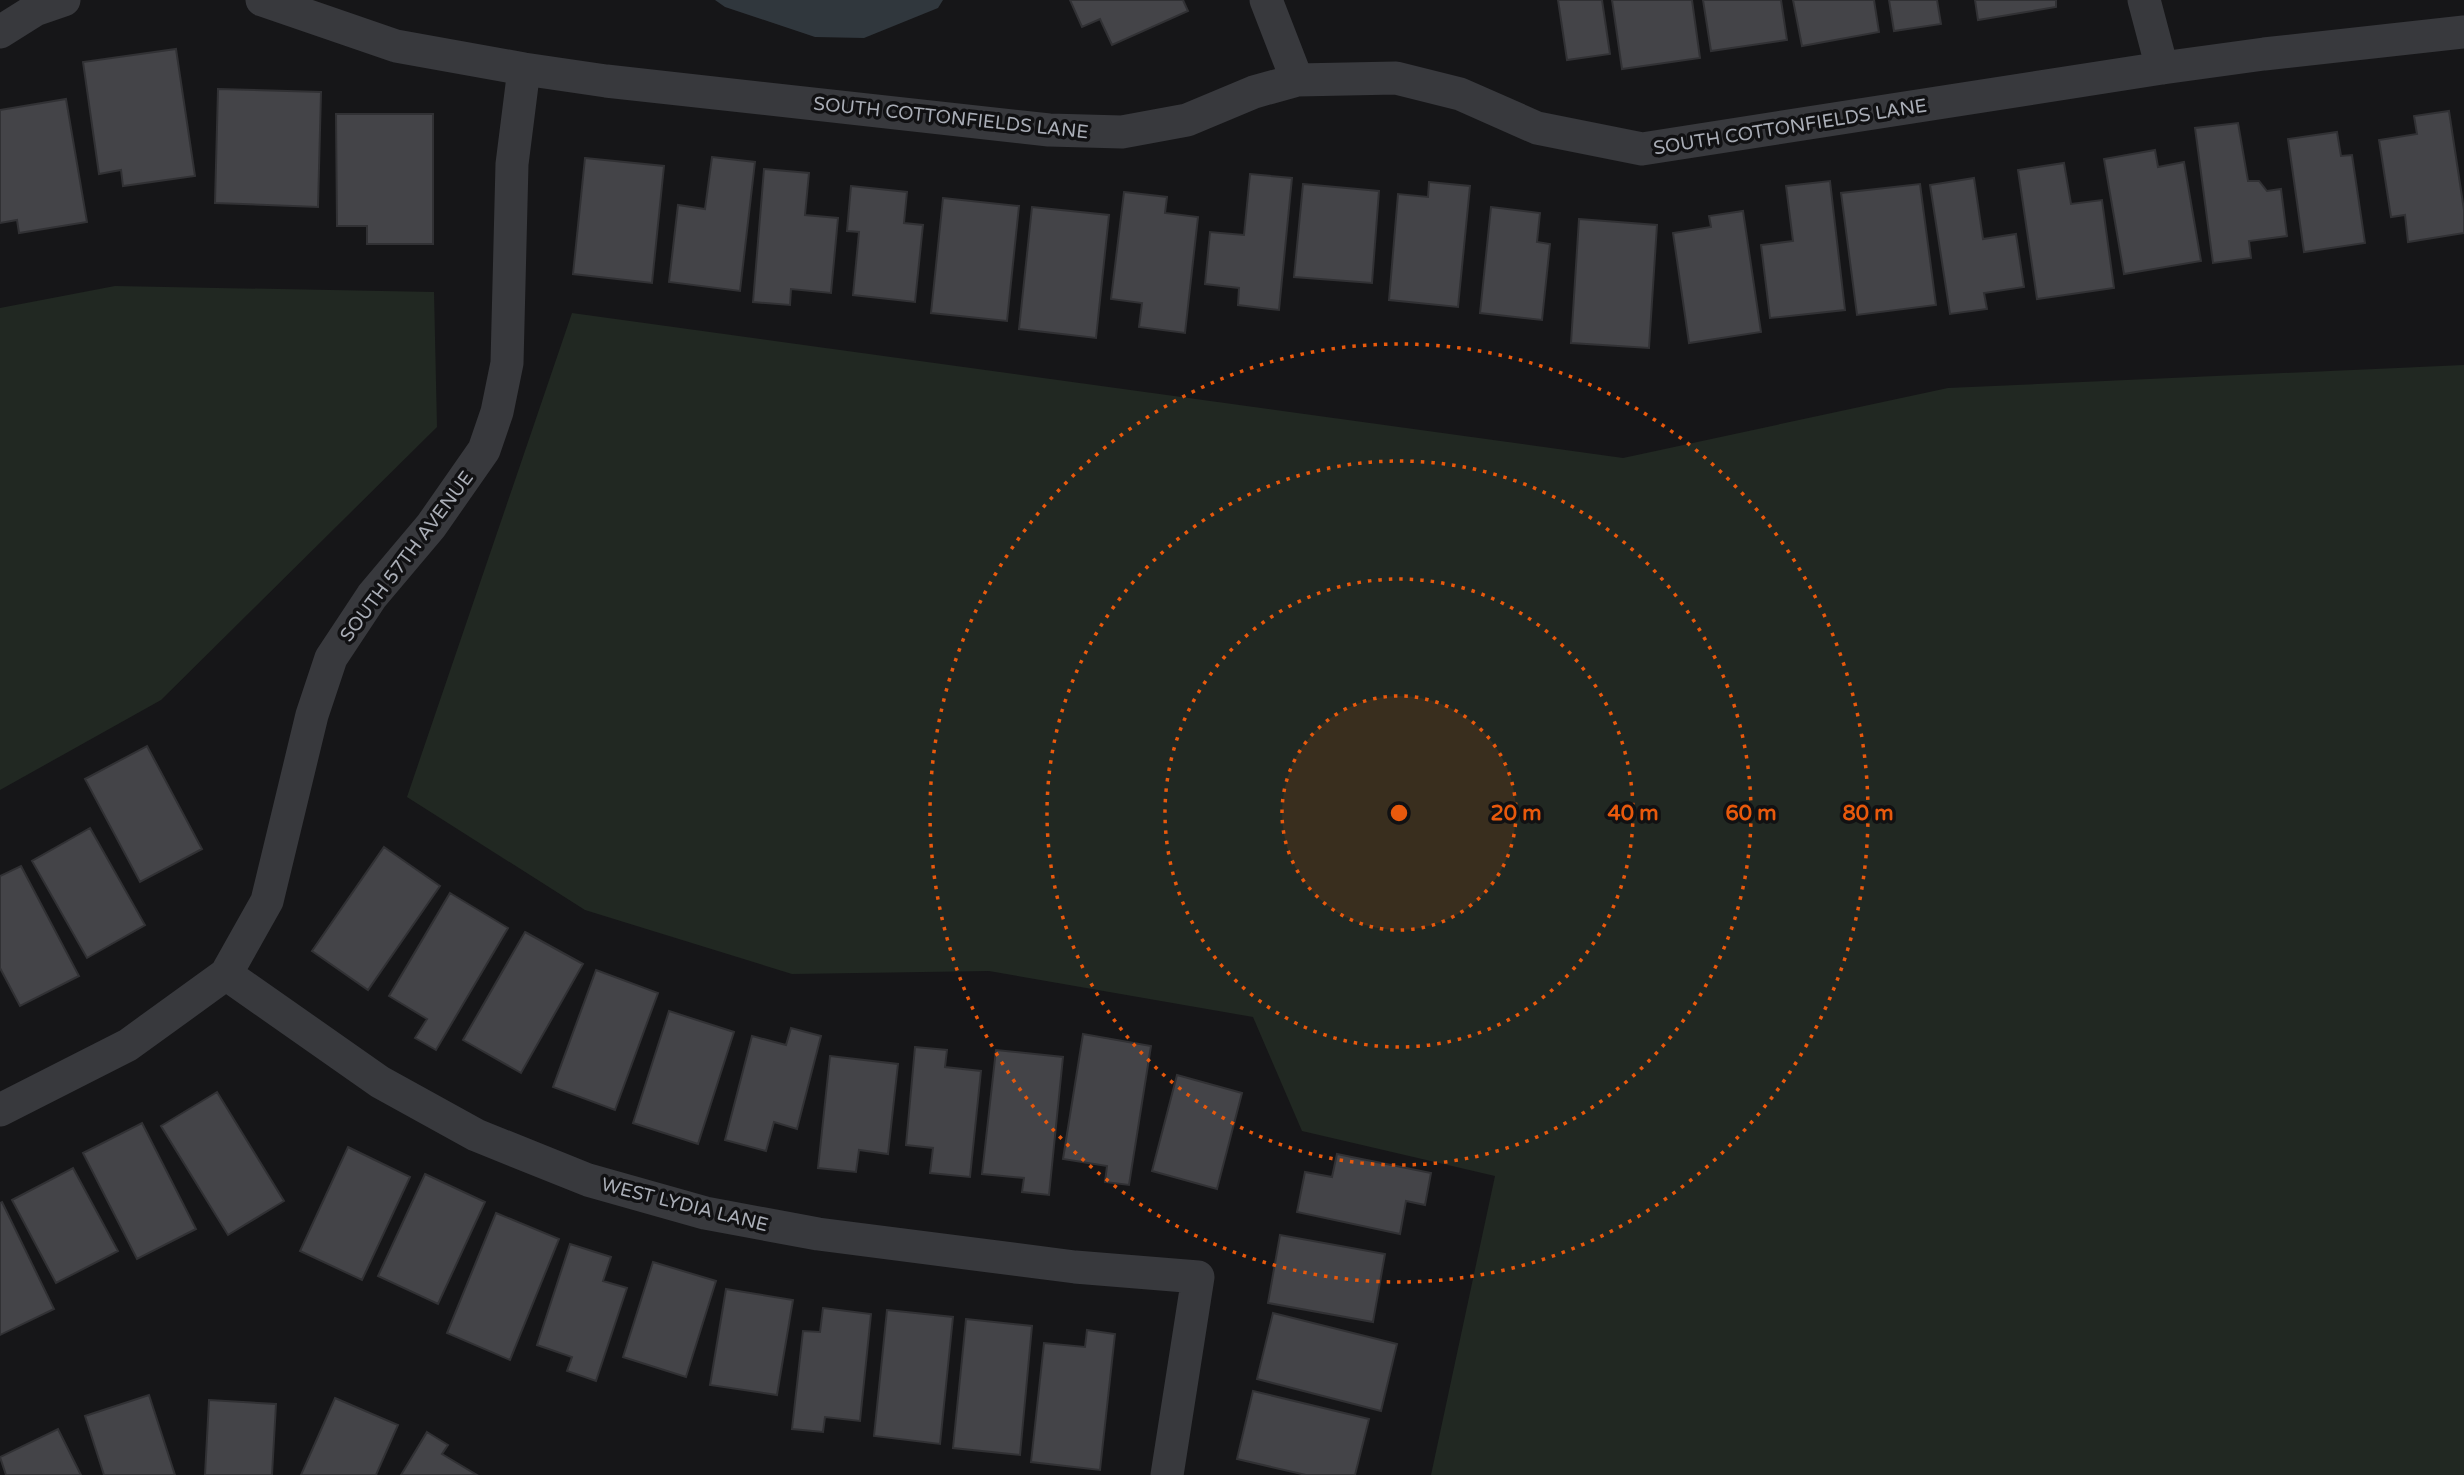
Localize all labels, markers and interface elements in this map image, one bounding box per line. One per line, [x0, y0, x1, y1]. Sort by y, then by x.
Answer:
street label: SOUTH COTTONFIELDS LANE [812, 93, 1090, 143]
street label: SOUTH COTTONFIELDS LANE [1652, 94, 1928, 159]
street label: SOUTH 57TH AVENUE [336, 467, 478, 646]
centre of rings [1387, 801, 1411, 825]
text: 20 m [1490, 801, 1542, 826]
text: 40 m [1607, 801, 1659, 826]
text: 60 m [1725, 801, 1777, 826]
text: 80 m [1842, 801, 1894, 826]
street label: WEST LYDIA LANE [599, 1174, 770, 1236]

